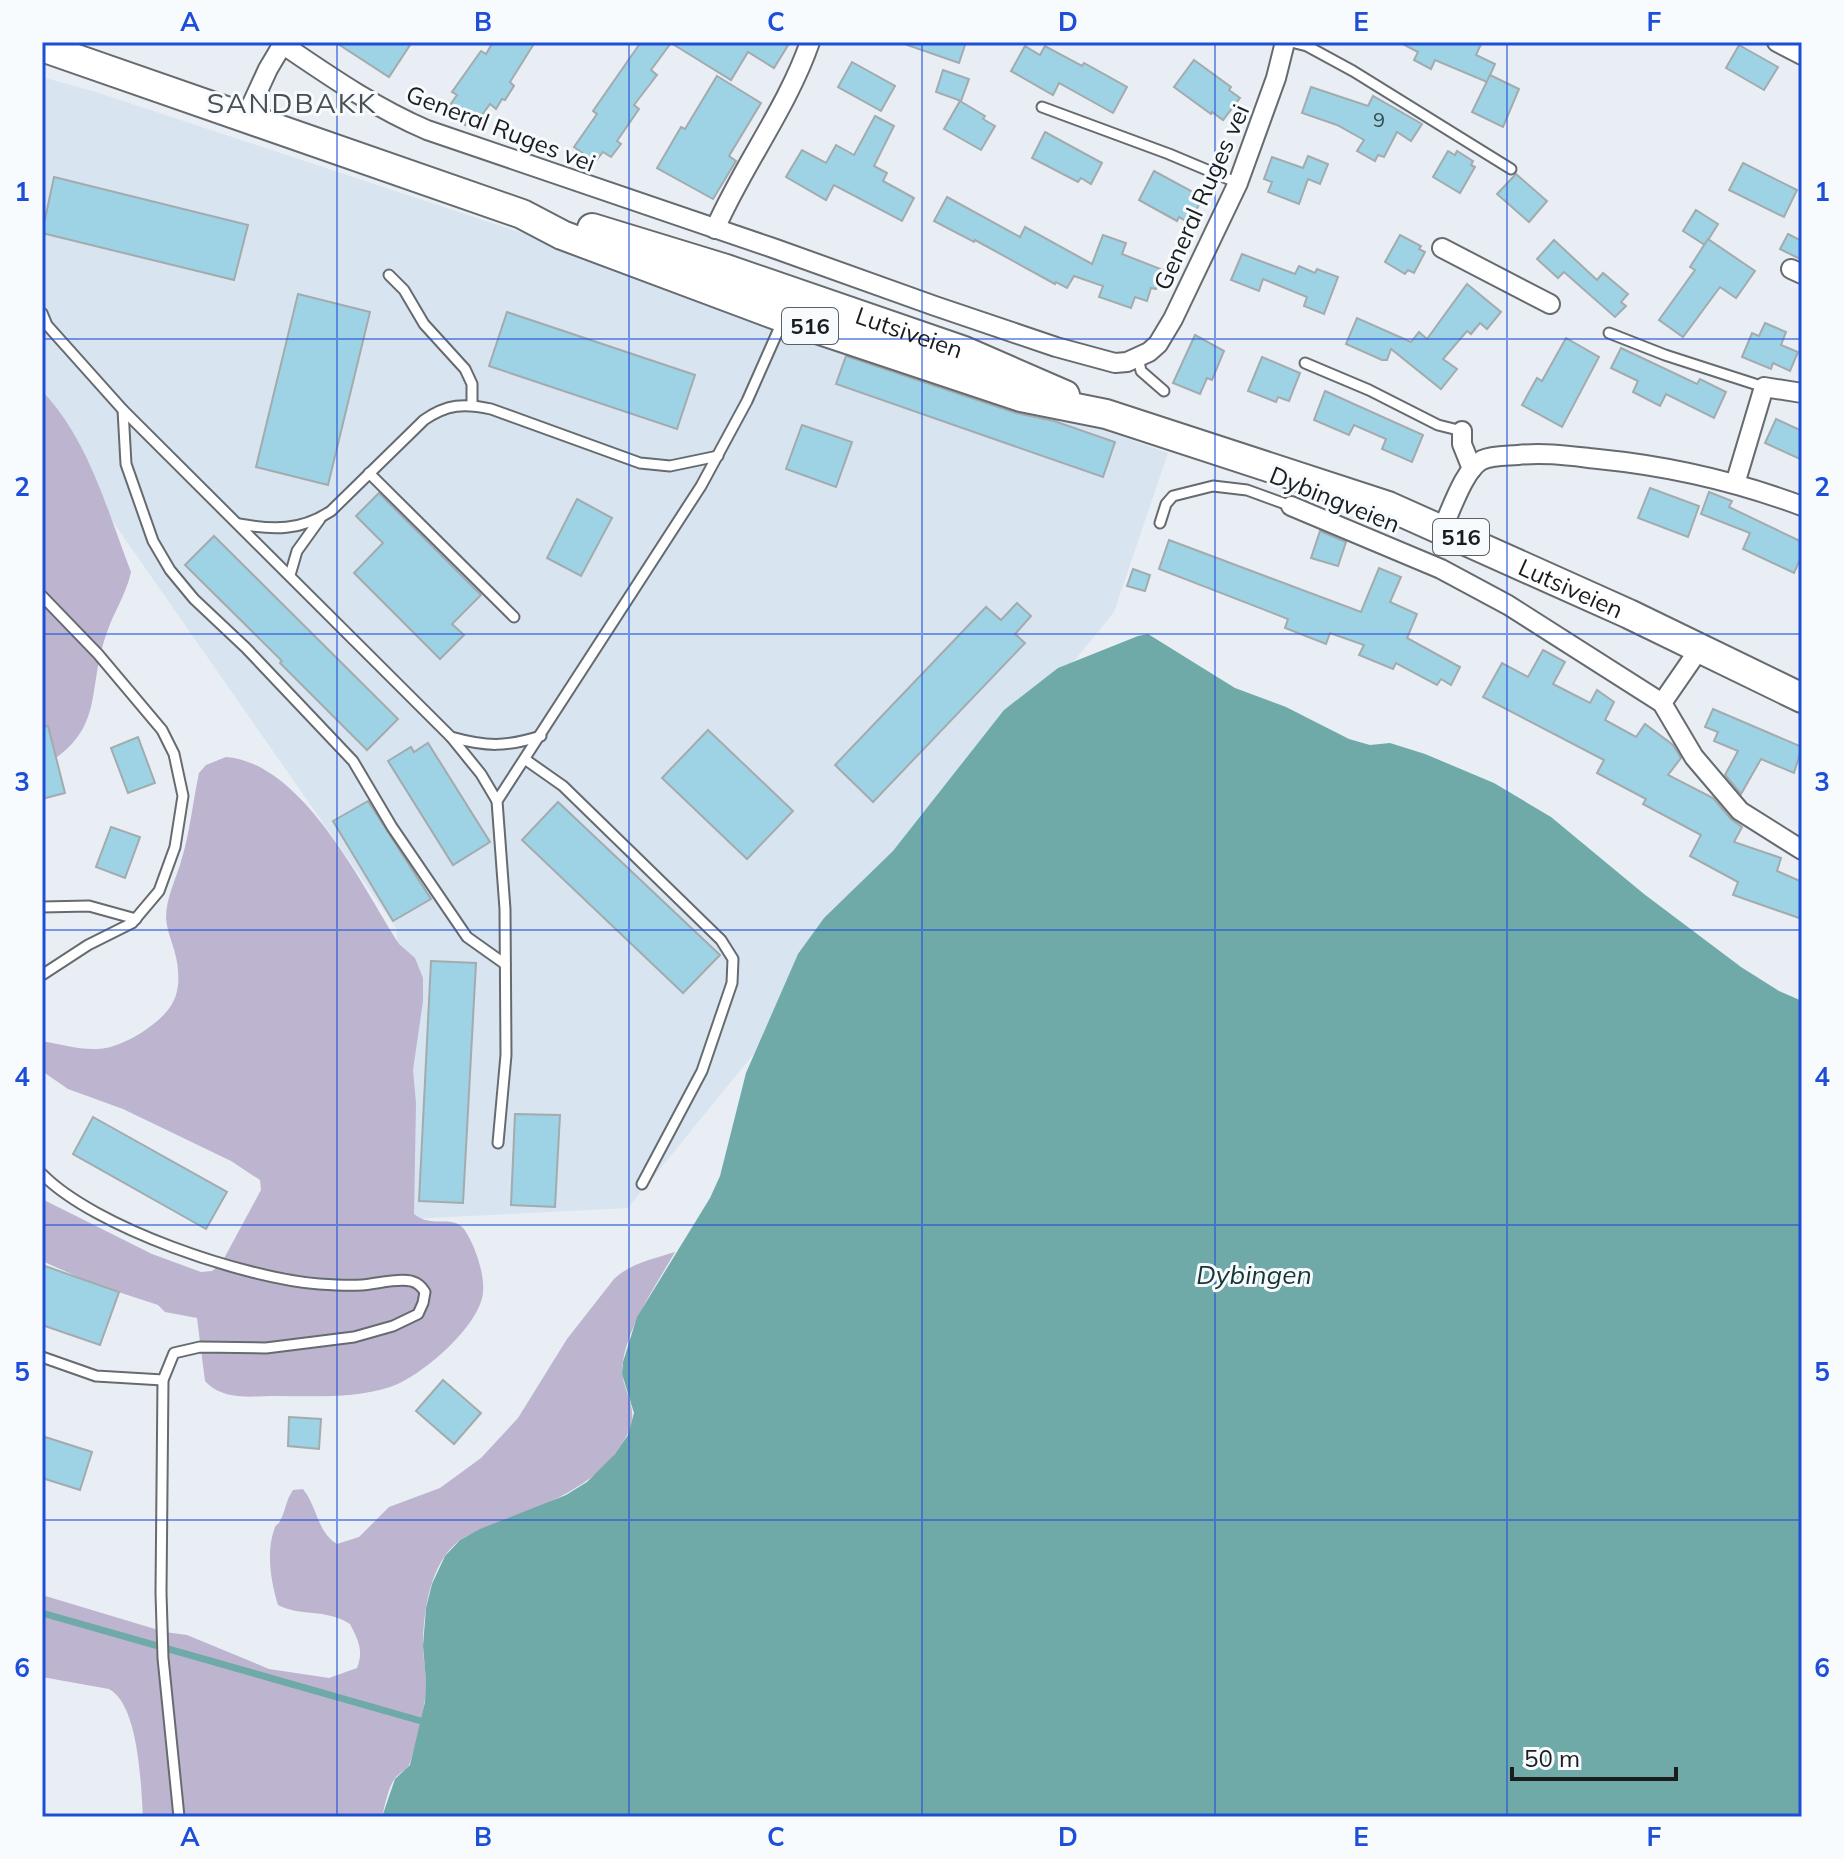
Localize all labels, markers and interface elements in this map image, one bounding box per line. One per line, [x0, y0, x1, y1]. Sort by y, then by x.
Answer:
text: A [180, 5, 200, 38]
text: B [474, 5, 492, 38]
text: C [767, 5, 785, 38]
text: D [1058, 5, 1078, 38]
text: E [1353, 5, 1369, 38]
text: F [1647, 5, 1662, 38]
street label: General Ruges vei [402, 78, 600, 178]
district label: SANDBAKK [207, 85, 377, 120]
street label: General Ruges vei [1147, 99, 1255, 295]
house number: 9 [1373, 107, 1385, 132]
text: 1 [14, 175, 30, 208]
text: 1 [1814, 175, 1830, 208]
street label: Lutsiveien [852, 300, 967, 364]
road number: 516 [782, 308, 838, 344]
street label: Dybingveien [1266, 459, 1404, 539]
text: 2 [14, 470, 30, 503]
text: 2 [1814, 470, 1830, 503]
road number: 516 [1433, 519, 1489, 555]
street label: Lutsiveien [1514, 552, 1628, 624]
text: 3 [14, 765, 30, 798]
text: 3 [1814, 765, 1830, 798]
text: 4 [14, 1060, 30, 1093]
text: 4 [1814, 1060, 1830, 1093]
water label: Dybingen [1196, 1258, 1312, 1291]
text: 5 [14, 1355, 30, 1388]
text: 5 [1814, 1355, 1830, 1388]
text: 6 [14, 1651, 30, 1684]
text: 6 [1814, 1651, 1830, 1684]
scale bar [1512, 1731, 1676, 1781]
text: 50 m [1524, 1743, 1580, 1773]
text: A [180, 1820, 200, 1853]
text: B [474, 1820, 492, 1853]
text: C [767, 1820, 785, 1853]
text: D [1058, 1820, 1078, 1853]
text: E [1353, 1820, 1369, 1853]
text: F [1647, 1820, 1662, 1853]

